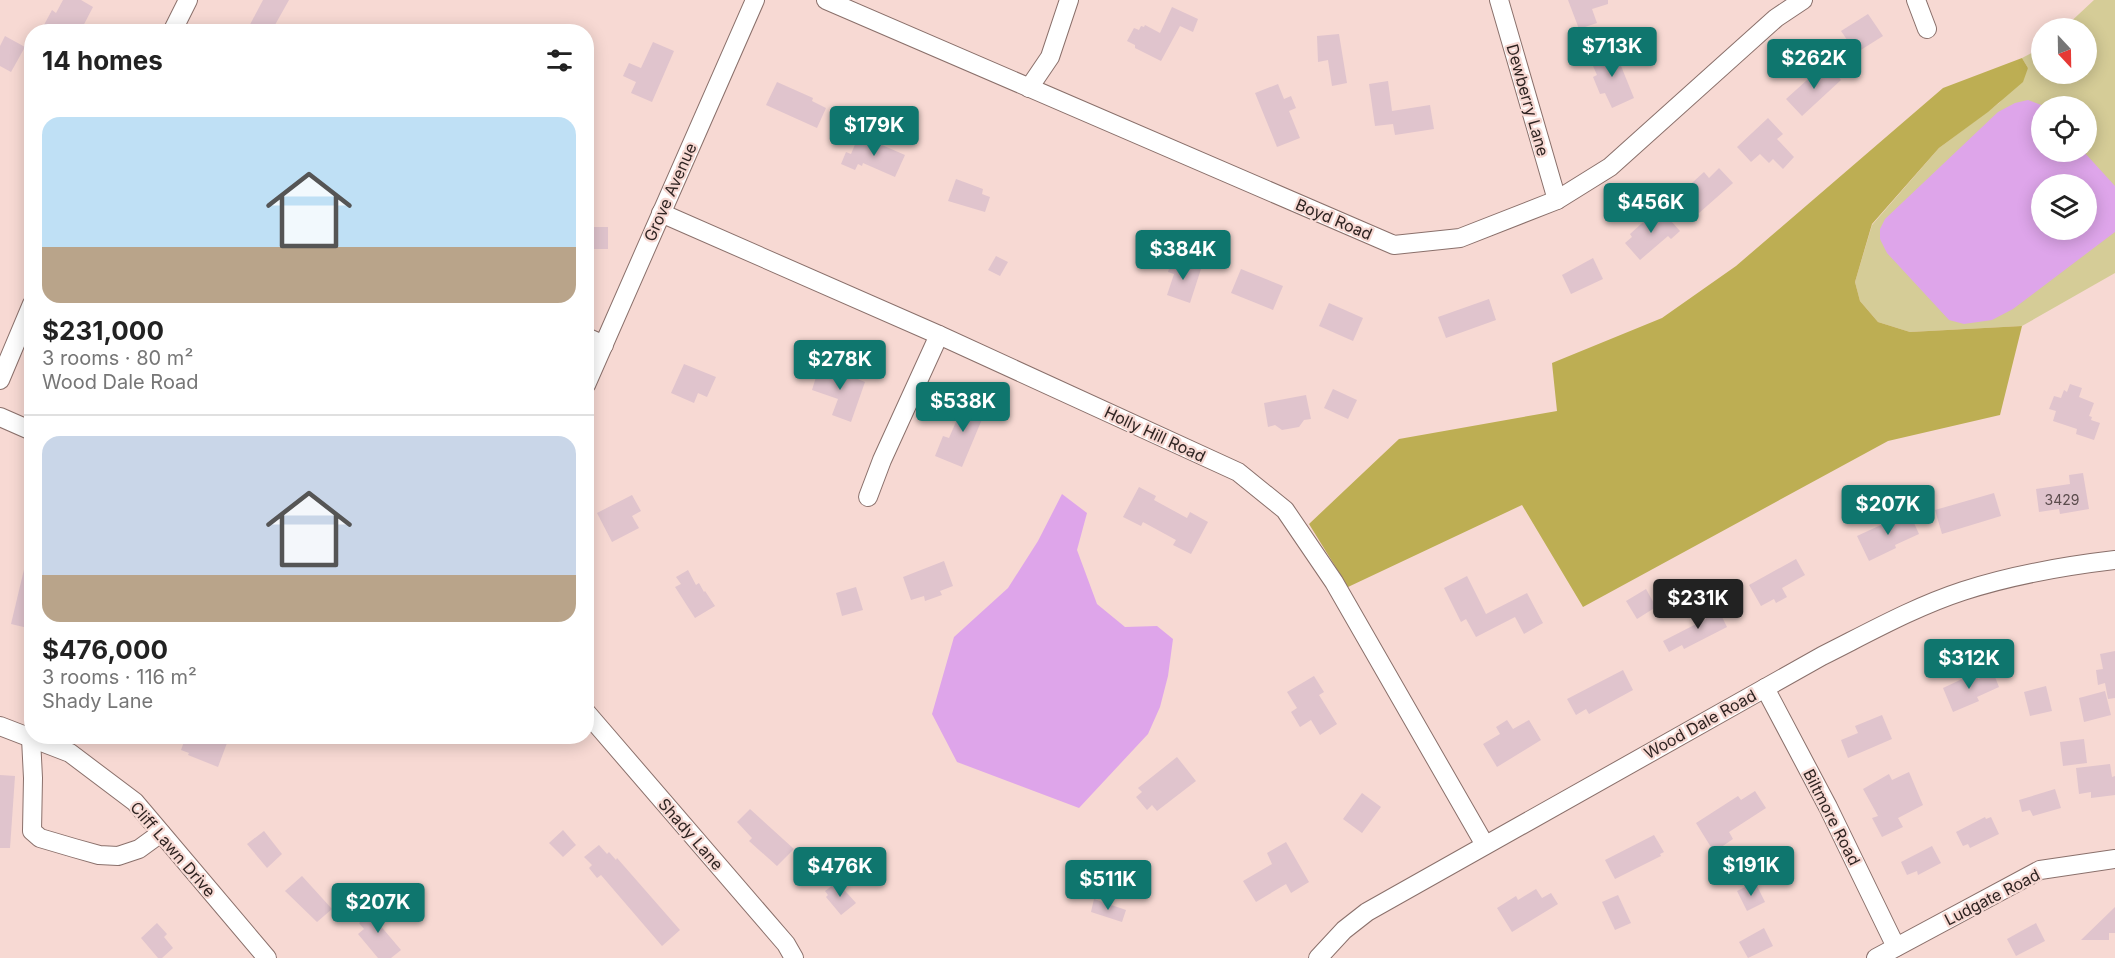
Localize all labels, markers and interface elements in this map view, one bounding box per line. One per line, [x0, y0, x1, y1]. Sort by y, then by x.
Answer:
north arrow [2031, 18, 2097, 84]
map controls [2031, 18, 2097, 240]
pin: $713K [1570, 27, 1654, 78]
text: $713K [1582, 34, 1642, 58]
pin: $262K [1772, 39, 1856, 90]
street label: Dewberry Lane [1502, 42, 1554, 158]
icon: filters [543, 44, 576, 77]
text: 14 homes [42, 45, 163, 76]
text: $262K [1781, 46, 1847, 70]
button: locate [2031, 96, 2097, 162]
pin: $179K [832, 106, 916, 157]
text: $179K [844, 113, 904, 137]
street label: Grove Avenue [639, 140, 701, 244]
icon: home [255, 156, 363, 264]
button: layers [2031, 174, 2097, 240]
pin: $456K [1609, 183, 1693, 234]
text: $456K [1618, 190, 1684, 214]
street label: Boyd Road [1293, 194, 1375, 244]
pin: $384K [1141, 230, 1225, 281]
text: $384K [1150, 237, 1216, 261]
text: $231,000 [42, 315, 164, 346]
pin: $278K [798, 340, 882, 391]
text: 3 rooms · 80 m² [42, 346, 193, 370]
text: $278K [808, 347, 872, 371]
text: Wood Dale Road [42, 370, 199, 394]
pin: $538K [921, 382, 1005, 433]
text: $538K [930, 389, 996, 413]
street label: Holly Hill Road [1101, 402, 1209, 466]
icon: home [255, 475, 363, 583]
pin: $207K [1846, 485, 1930, 536]
house number: 3429 [2045, 491, 2079, 508]
text: $207K [1856, 492, 1920, 516]
pin: $231K [1656, 579, 1740, 630]
text: $231K [1667, 586, 1729, 610]
text: $476,000 [42, 634, 168, 665]
pin: $312K [1927, 639, 2011, 690]
text: $312K [1938, 646, 2000, 670]
text: 3 rooms · 116 m² [42, 665, 197, 689]
street label: Wood Dale Road [1640, 685, 1760, 763]
text: Shady Lane [42, 689, 153, 713]
street label: Biltmore Road [1799, 765, 1865, 869]
street label: Shady Lane [654, 794, 728, 874]
street label: Cliff Lawn Drive [126, 797, 220, 901]
pin: $191K [1709, 846, 1793, 897]
pin: $476K [798, 847, 882, 898]
text: $191K [1722, 853, 1780, 877]
text: $476K [807, 854, 873, 878]
pin: $511K [1066, 860, 1150, 911]
street label: Ludgate Road [1941, 864, 2043, 930]
text: $511K [1079, 867, 1137, 891]
pin: $207K [336, 883, 420, 934]
text: $207K [346, 890, 410, 914]

